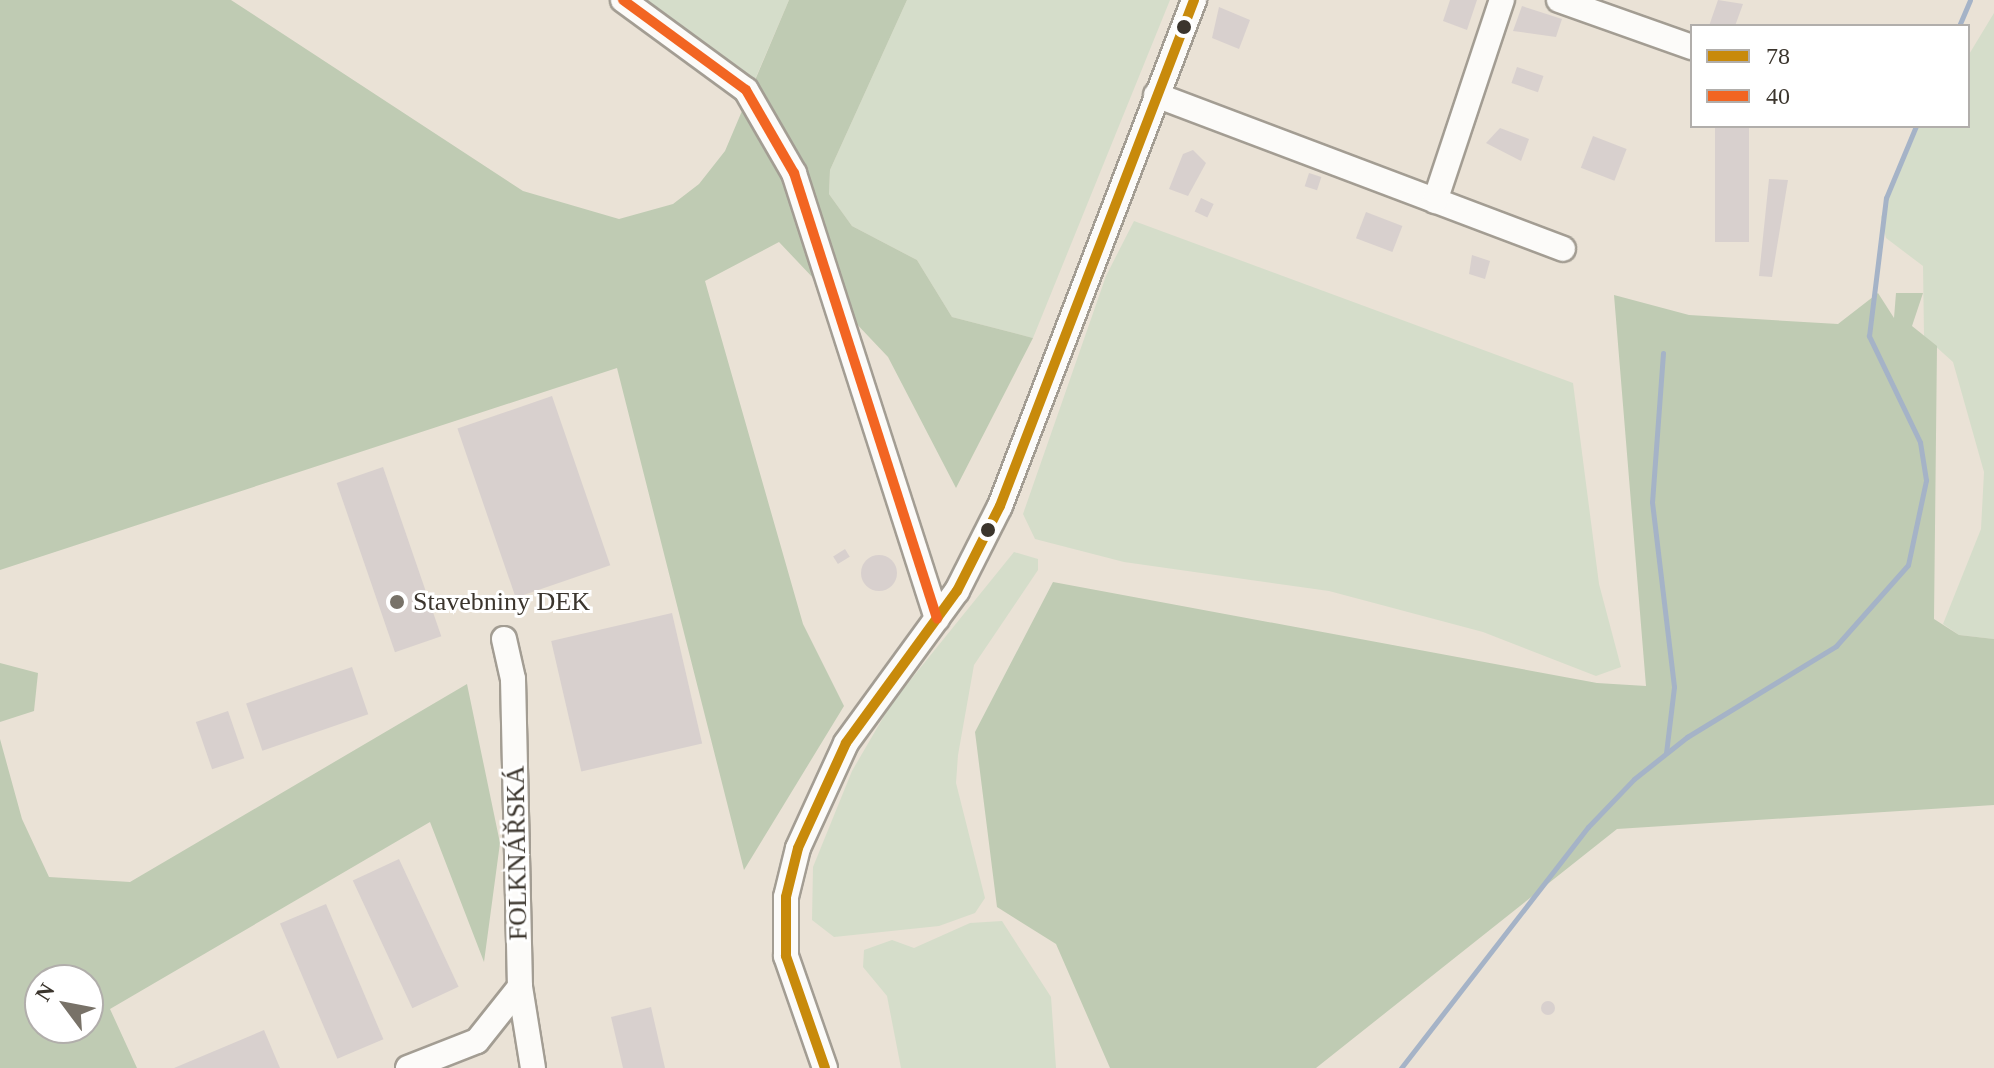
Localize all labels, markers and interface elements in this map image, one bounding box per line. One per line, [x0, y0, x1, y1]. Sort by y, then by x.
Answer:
unlabelled marker [1176, 19, 1192, 35]
legend [1690, 24, 1970, 128]
text: 78 [1766, 43, 1790, 69]
text: 40 [1766, 83, 1790, 109]
unlabelled marker [980, 522, 996, 538]
place label: Stavebniny DEK [413, 586, 590, 618]
marker: Stavebniny DEK [388, 593, 406, 611]
street label: FOLKNÁŘSKÁ [500, 765, 534, 941]
north arrow [24, 964, 104, 1044]
text: N [30, 979, 60, 1005]

